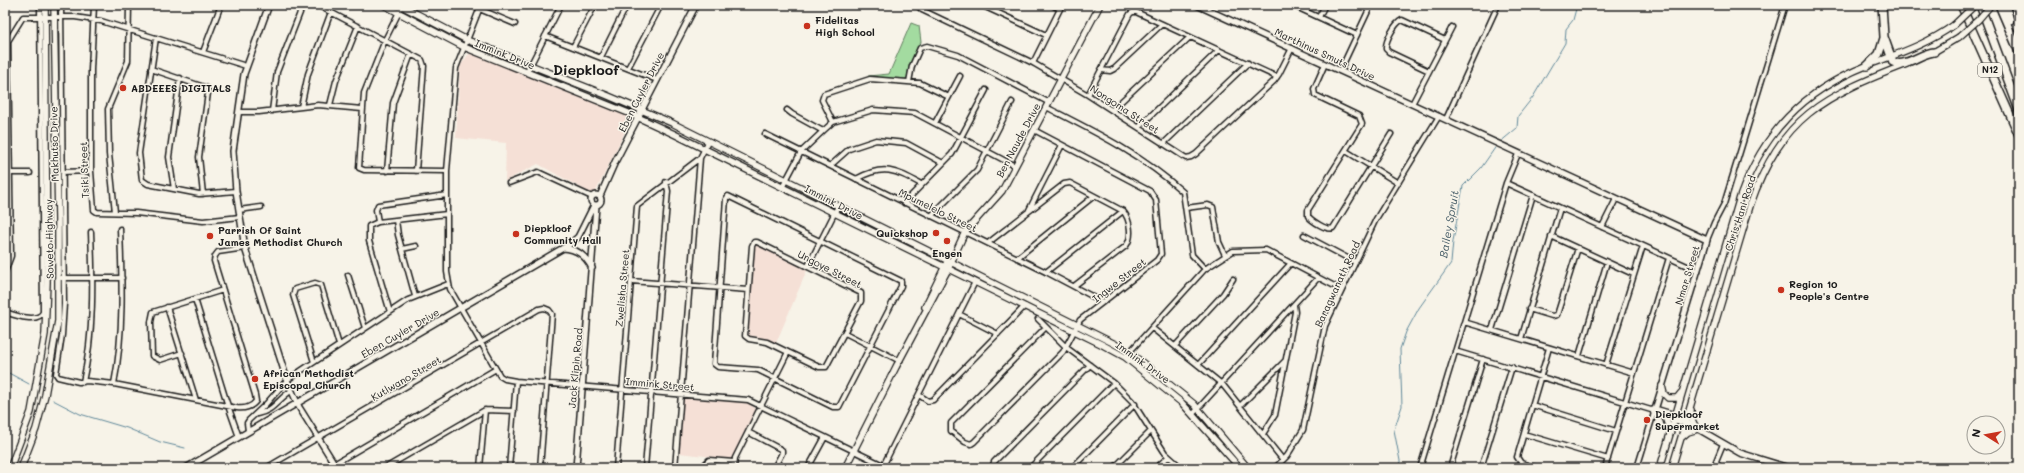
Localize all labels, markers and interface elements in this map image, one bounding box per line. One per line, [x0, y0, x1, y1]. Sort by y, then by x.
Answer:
place label: Fidelitas High School [815, 13, 875, 39]
marker: Fidelitas High School [802, 21, 812, 31]
street label: Marthinus Smuts Drive [1272, 25, 1378, 83]
street label: Immink Drive [473, 36, 537, 72]
street label: Eben Cuyler Drive [615, 50, 667, 134]
district label: Diepkloof [553, 60, 620, 79]
road number: N12 [1978, 63, 2002, 77]
place label: ABDEEES DIGITALS [131, 81, 231, 95]
street label: Nongoma Street [1088, 81, 1162, 137]
marker: ABDEEES DIGITALS [118, 83, 128, 93]
street label: Ben Naude Drive [992, 100, 1044, 180]
street label: Makhutso Drive [46, 106, 62, 182]
street label: Tsiki Street [76, 141, 92, 199]
street label: Chris Hani Road [1721, 173, 1759, 253]
street label: Immink Drive [802, 181, 866, 223]
street label: Mpumelelo Street [896, 185, 980, 235]
water label: Bailey Spruit [1435, 189, 1462, 259]
street label: Soweto Highway [41, 199, 57, 279]
place label: Diepkloof Community Hall [524, 221, 602, 247]
place label: Parrish Of Saint James Methodist Church [218, 223, 343, 249]
place label: Quickshop [876, 226, 928, 240]
marker: Quickshop [931, 228, 941, 238]
marker: Diepkloof Community Hall [511, 229, 521, 239]
marker: Parrish Of Saint James Methodist Church [205, 231, 215, 241]
marker: Engen [942, 236, 952, 246]
street label: Baragwanath Road [1311, 239, 1363, 329]
street label: Nmar Street [1671, 243, 1703, 307]
place label: Engen [932, 246, 962, 260]
street label: Ungoye Street [795, 247, 865, 291]
street label: Zwelisha Street [612, 249, 632, 327]
street label: Ingwe Street [1089, 255, 1149, 305]
place label: Region 10 People's Centre [1789, 277, 1869, 303]
marker: Region 10 People's Centre [1776, 285, 1786, 295]
street label: Eben Cuyler Drive [358, 305, 442, 361]
street label: Jack Klipin Road [565, 327, 585, 409]
street label: Immink Drive [1113, 338, 1173, 386]
street label: Kutlwano Street [368, 352, 444, 404]
place label: African Methodist Episcopal Church [263, 366, 354, 392]
marker: African Methodist Episcopal Church [250, 374, 260, 384]
street label: Immink Street [625, 374, 695, 394]
place label: Diepkloof Supermarket [1655, 407, 1720, 433]
marker: Diepkloof Supermarket [1642, 415, 1652, 425]
north arrow [1966, 415, 2006, 455]
text: N [1968, 427, 1984, 439]

